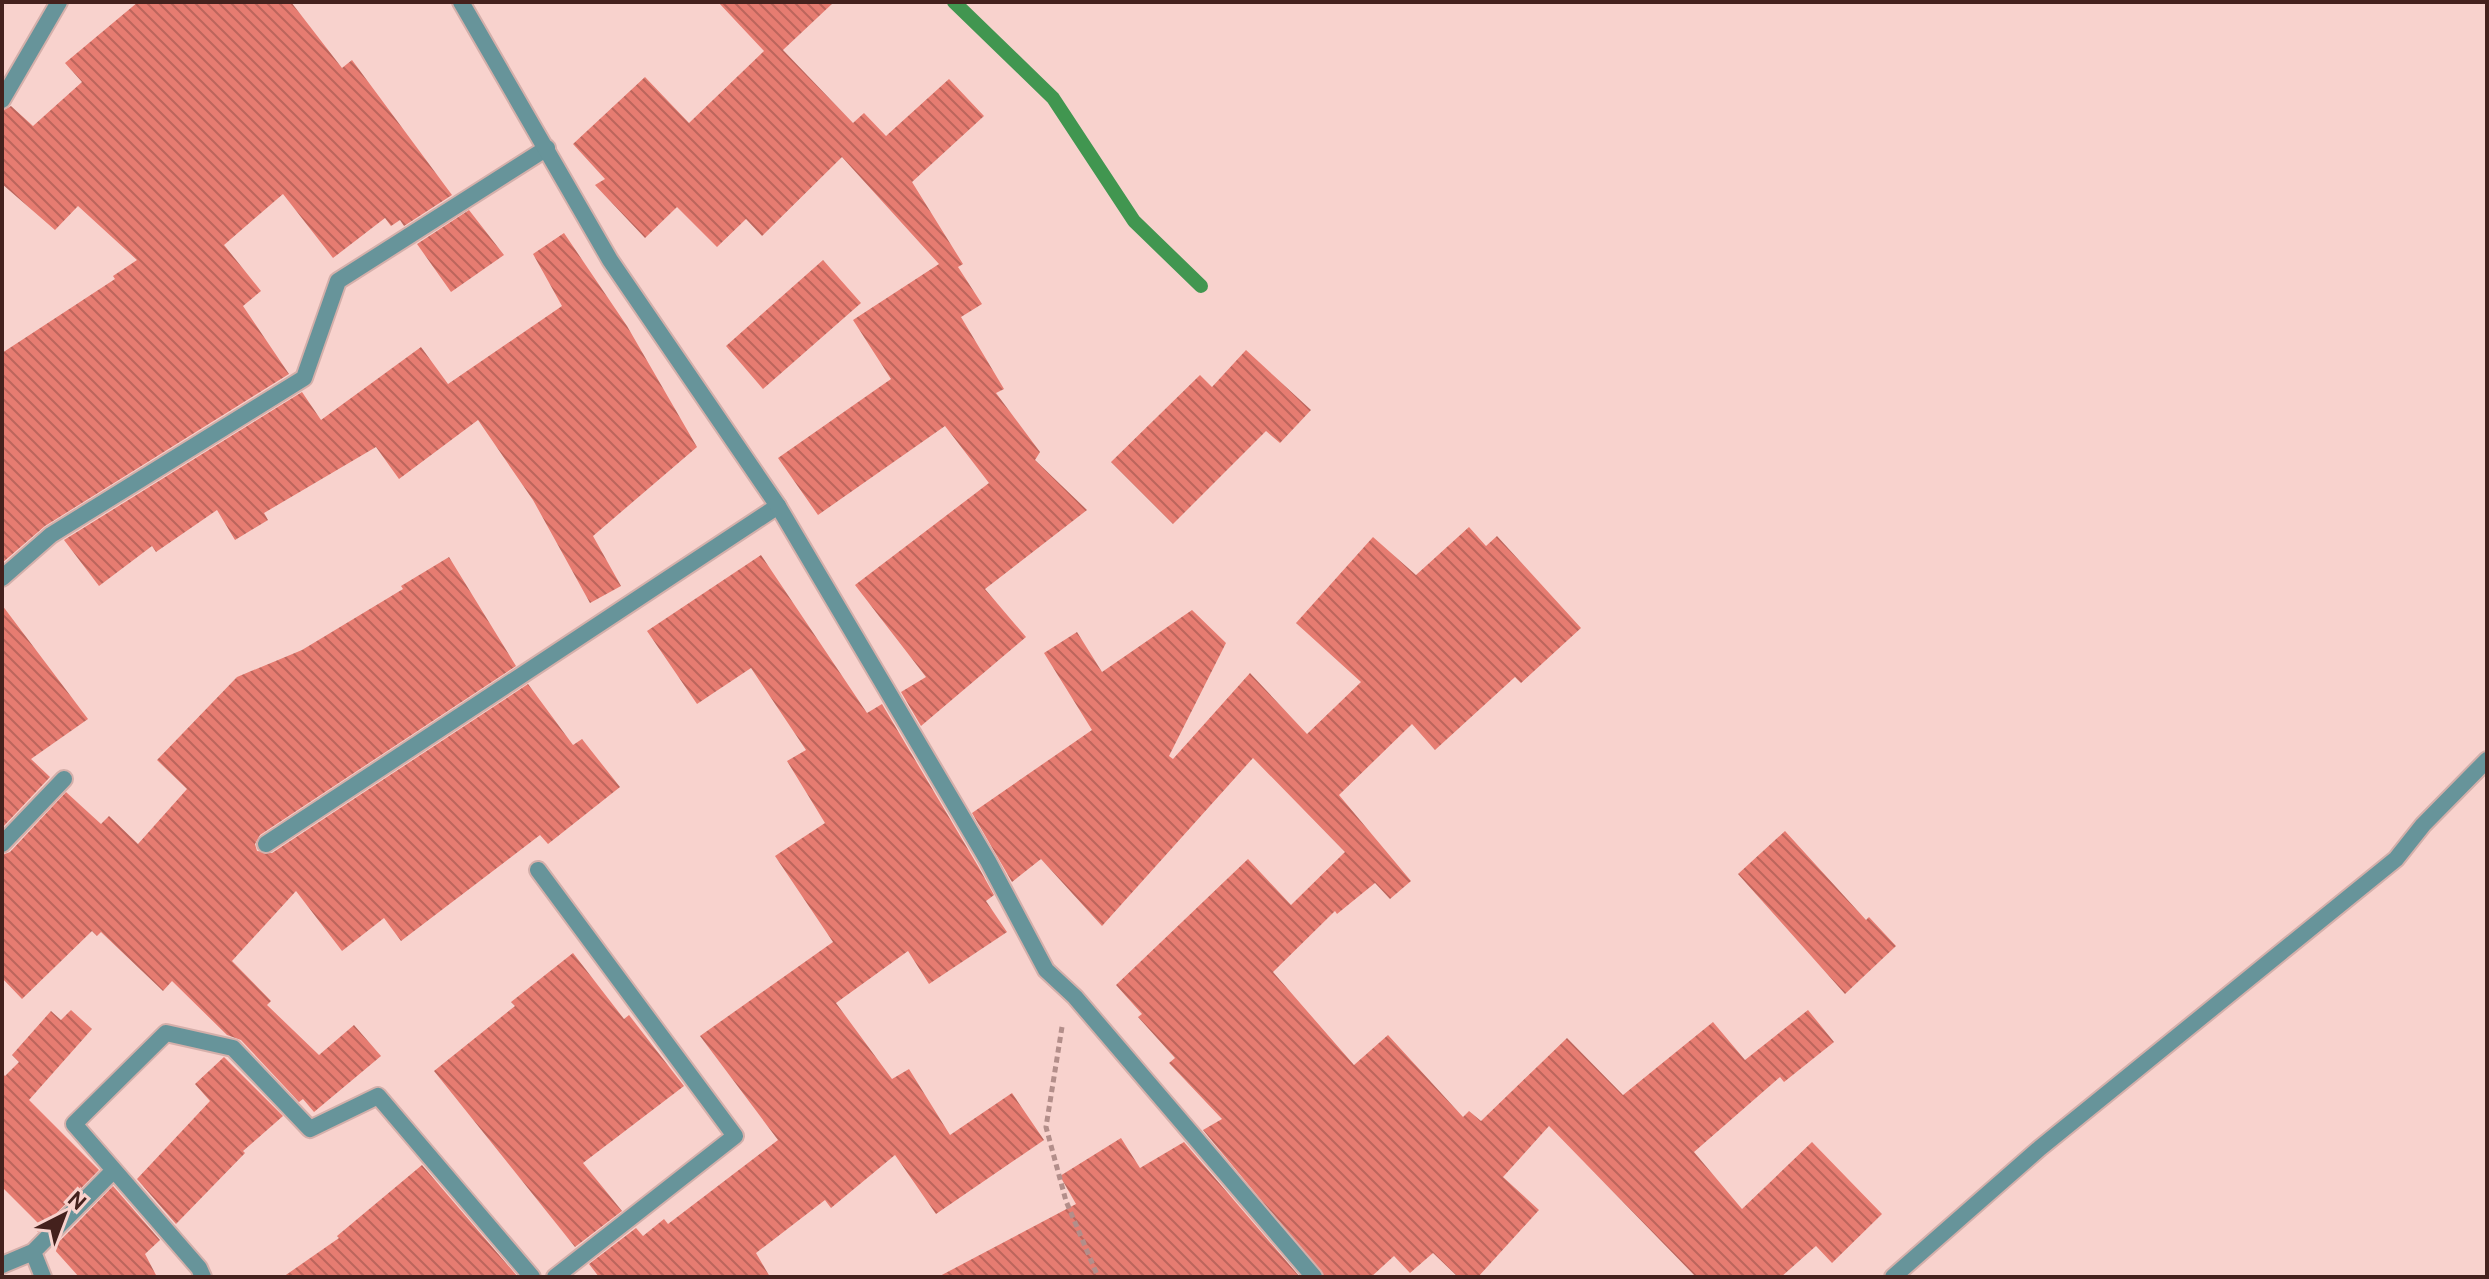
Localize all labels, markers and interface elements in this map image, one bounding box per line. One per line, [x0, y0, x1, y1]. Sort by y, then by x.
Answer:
north arrow [24, 1175, 104, 1255]
text: N [62, 1185, 92, 1216]

